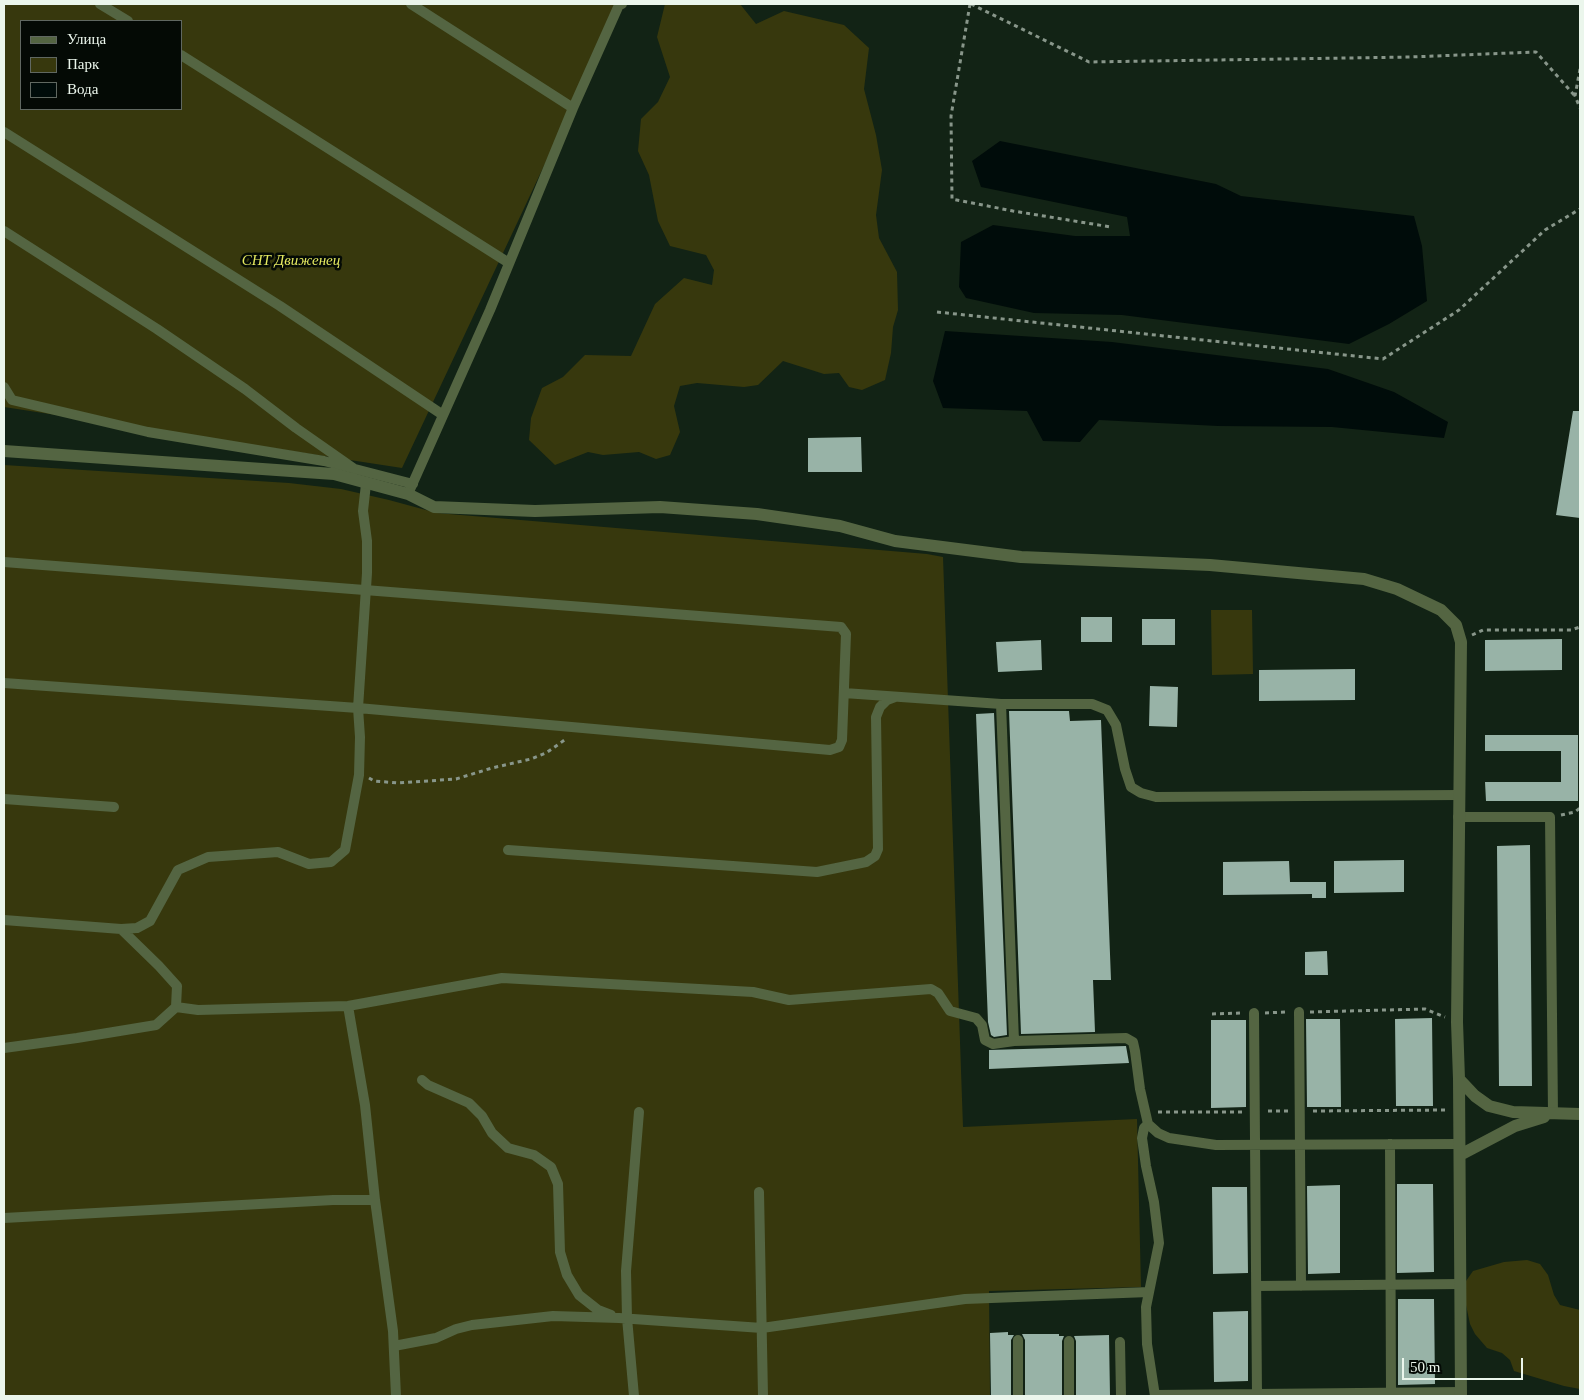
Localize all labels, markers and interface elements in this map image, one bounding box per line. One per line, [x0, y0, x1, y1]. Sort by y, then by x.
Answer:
legend [20, 20, 182, 110]
text: Улица [67, 31, 106, 47]
text: Парк [67, 56, 99, 72]
text: Вода [67, 81, 98, 97]
park label: СНТ Движенец [242, 252, 340, 270]
scale bar [1404, 1348, 1525, 1380]
text: 50 m [1410, 1359, 1440, 1375]

